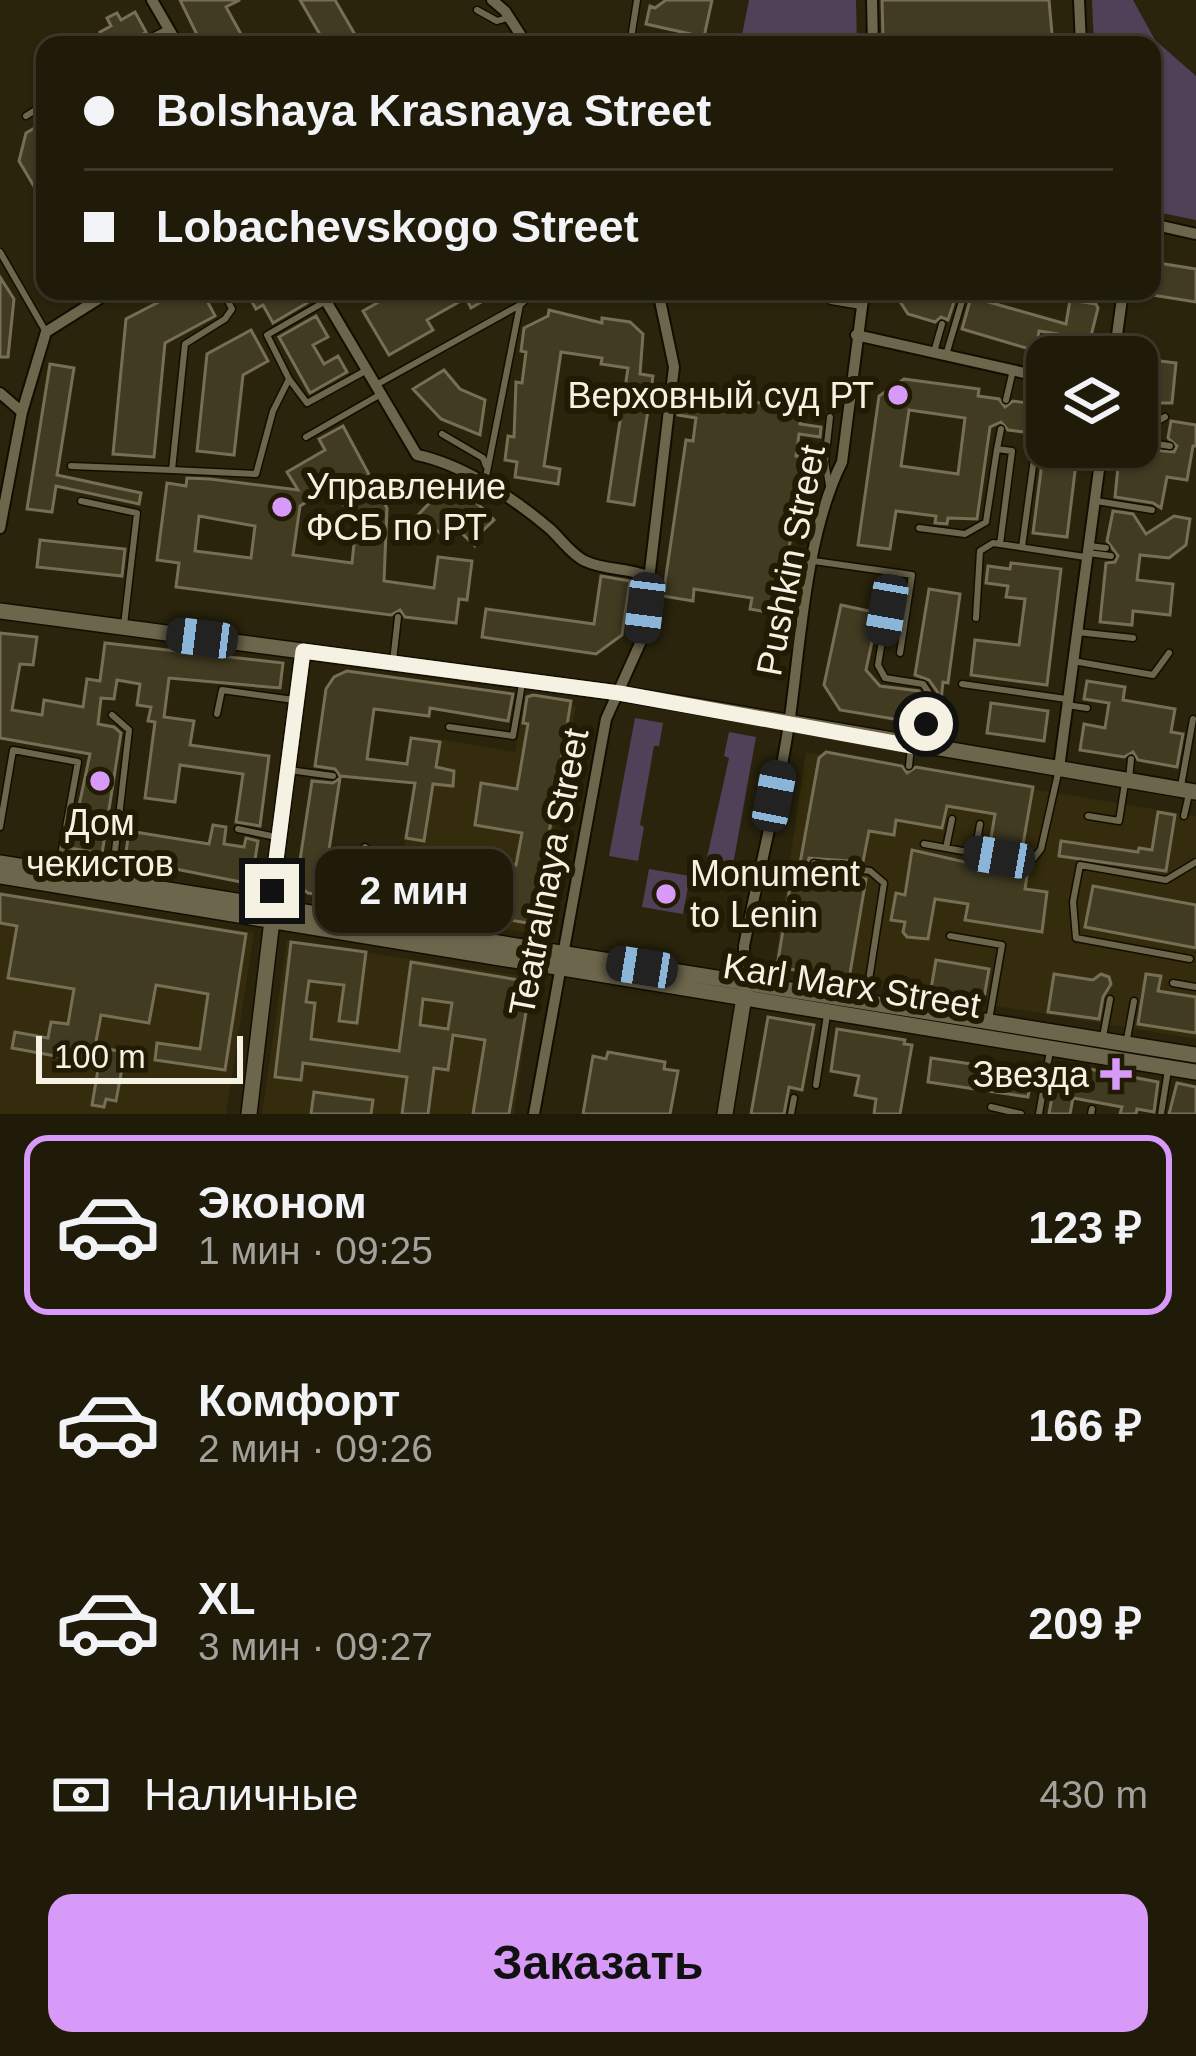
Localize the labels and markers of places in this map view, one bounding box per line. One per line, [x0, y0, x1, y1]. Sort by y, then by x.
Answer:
place label: Верховный суд РТ [568, 375, 874, 416]
marker: Верховный суд РТ [885, 382, 911, 408]
place label: Управление ФСБ по РТ [306, 466, 506, 548]
marker: Управление ФСБ по РТ [269, 494, 295, 520]
marker: Дом чекистов [87, 768, 113, 794]
place label: Дом чекистов [26, 802, 174, 884]
place label: Monument to Lenin [690, 853, 860, 935]
marker: Monument to Lenin [653, 881, 679, 907]
place label: Звезда [973, 1054, 1090, 1095]
marker: Звезда [1100, 1058, 1132, 1090]

